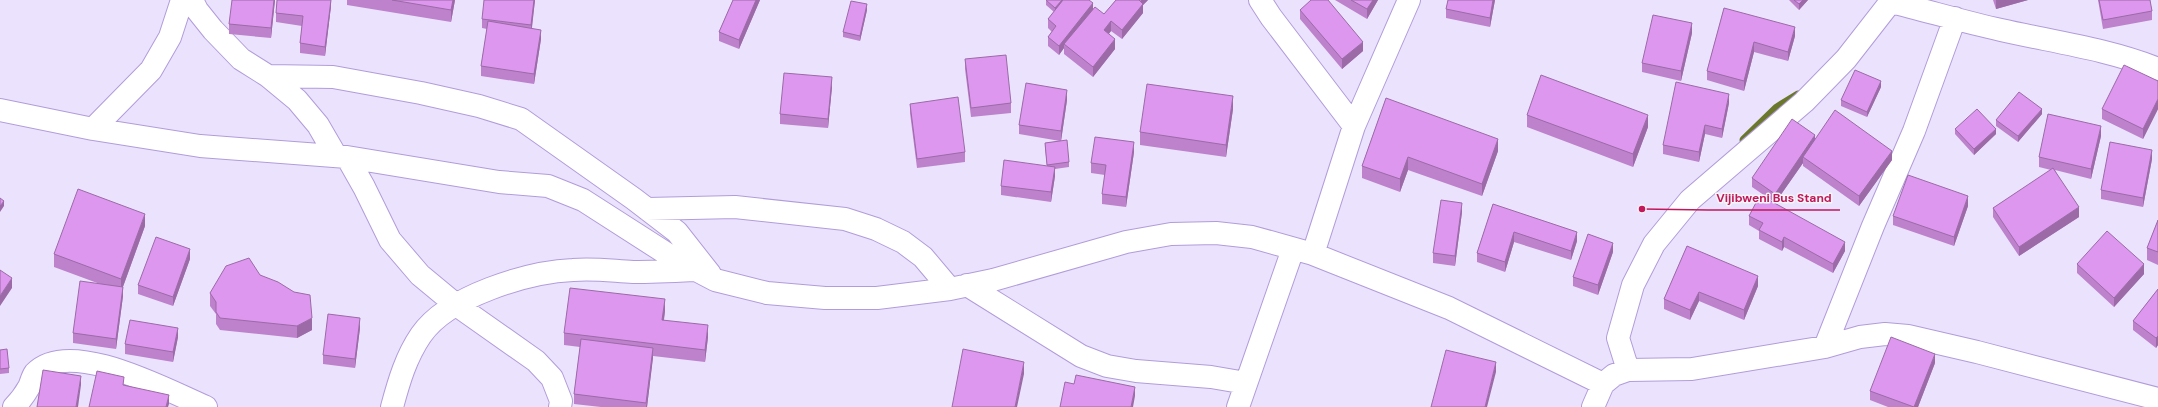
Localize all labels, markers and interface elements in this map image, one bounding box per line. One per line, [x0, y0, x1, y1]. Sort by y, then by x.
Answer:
callout: Vijibweni Bus Stand [1708, 186, 1840, 210]
text: Vijibweni Bus Stand [1716, 190, 1832, 206]

